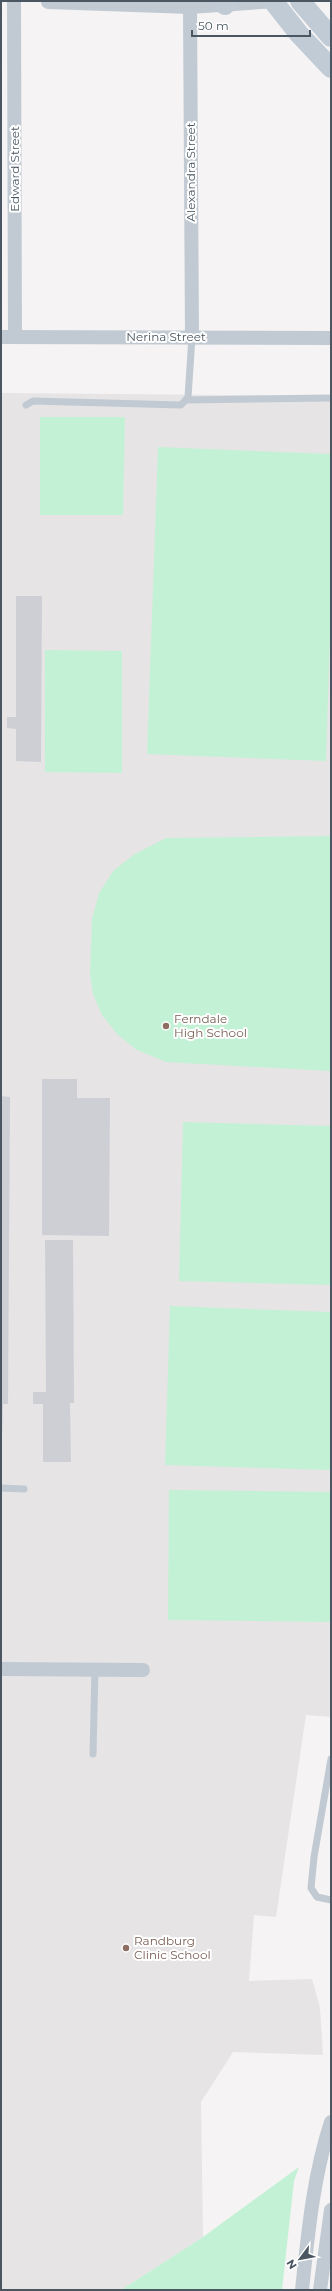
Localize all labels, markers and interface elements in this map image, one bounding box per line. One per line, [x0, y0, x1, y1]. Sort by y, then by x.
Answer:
scale bar [192, 12, 310, 38]
text: 50 m [198, 18, 229, 33]
street label: Alexandra Street [183, 122, 198, 222]
street label: Edward Street [7, 126, 22, 212]
street label: Nerina Street [126, 329, 206, 344]
place label: Ferndale High School [174, 1011, 247, 1040]
marker: Ferndale High School [161, 1021, 171, 1031]
place label: Randburg Clinic School [134, 1933, 211, 1962]
marker: Randburg Clinic School [121, 1943, 131, 1953]
north arrow [280, 2239, 320, 2279]
text: N [283, 2257, 300, 2272]

